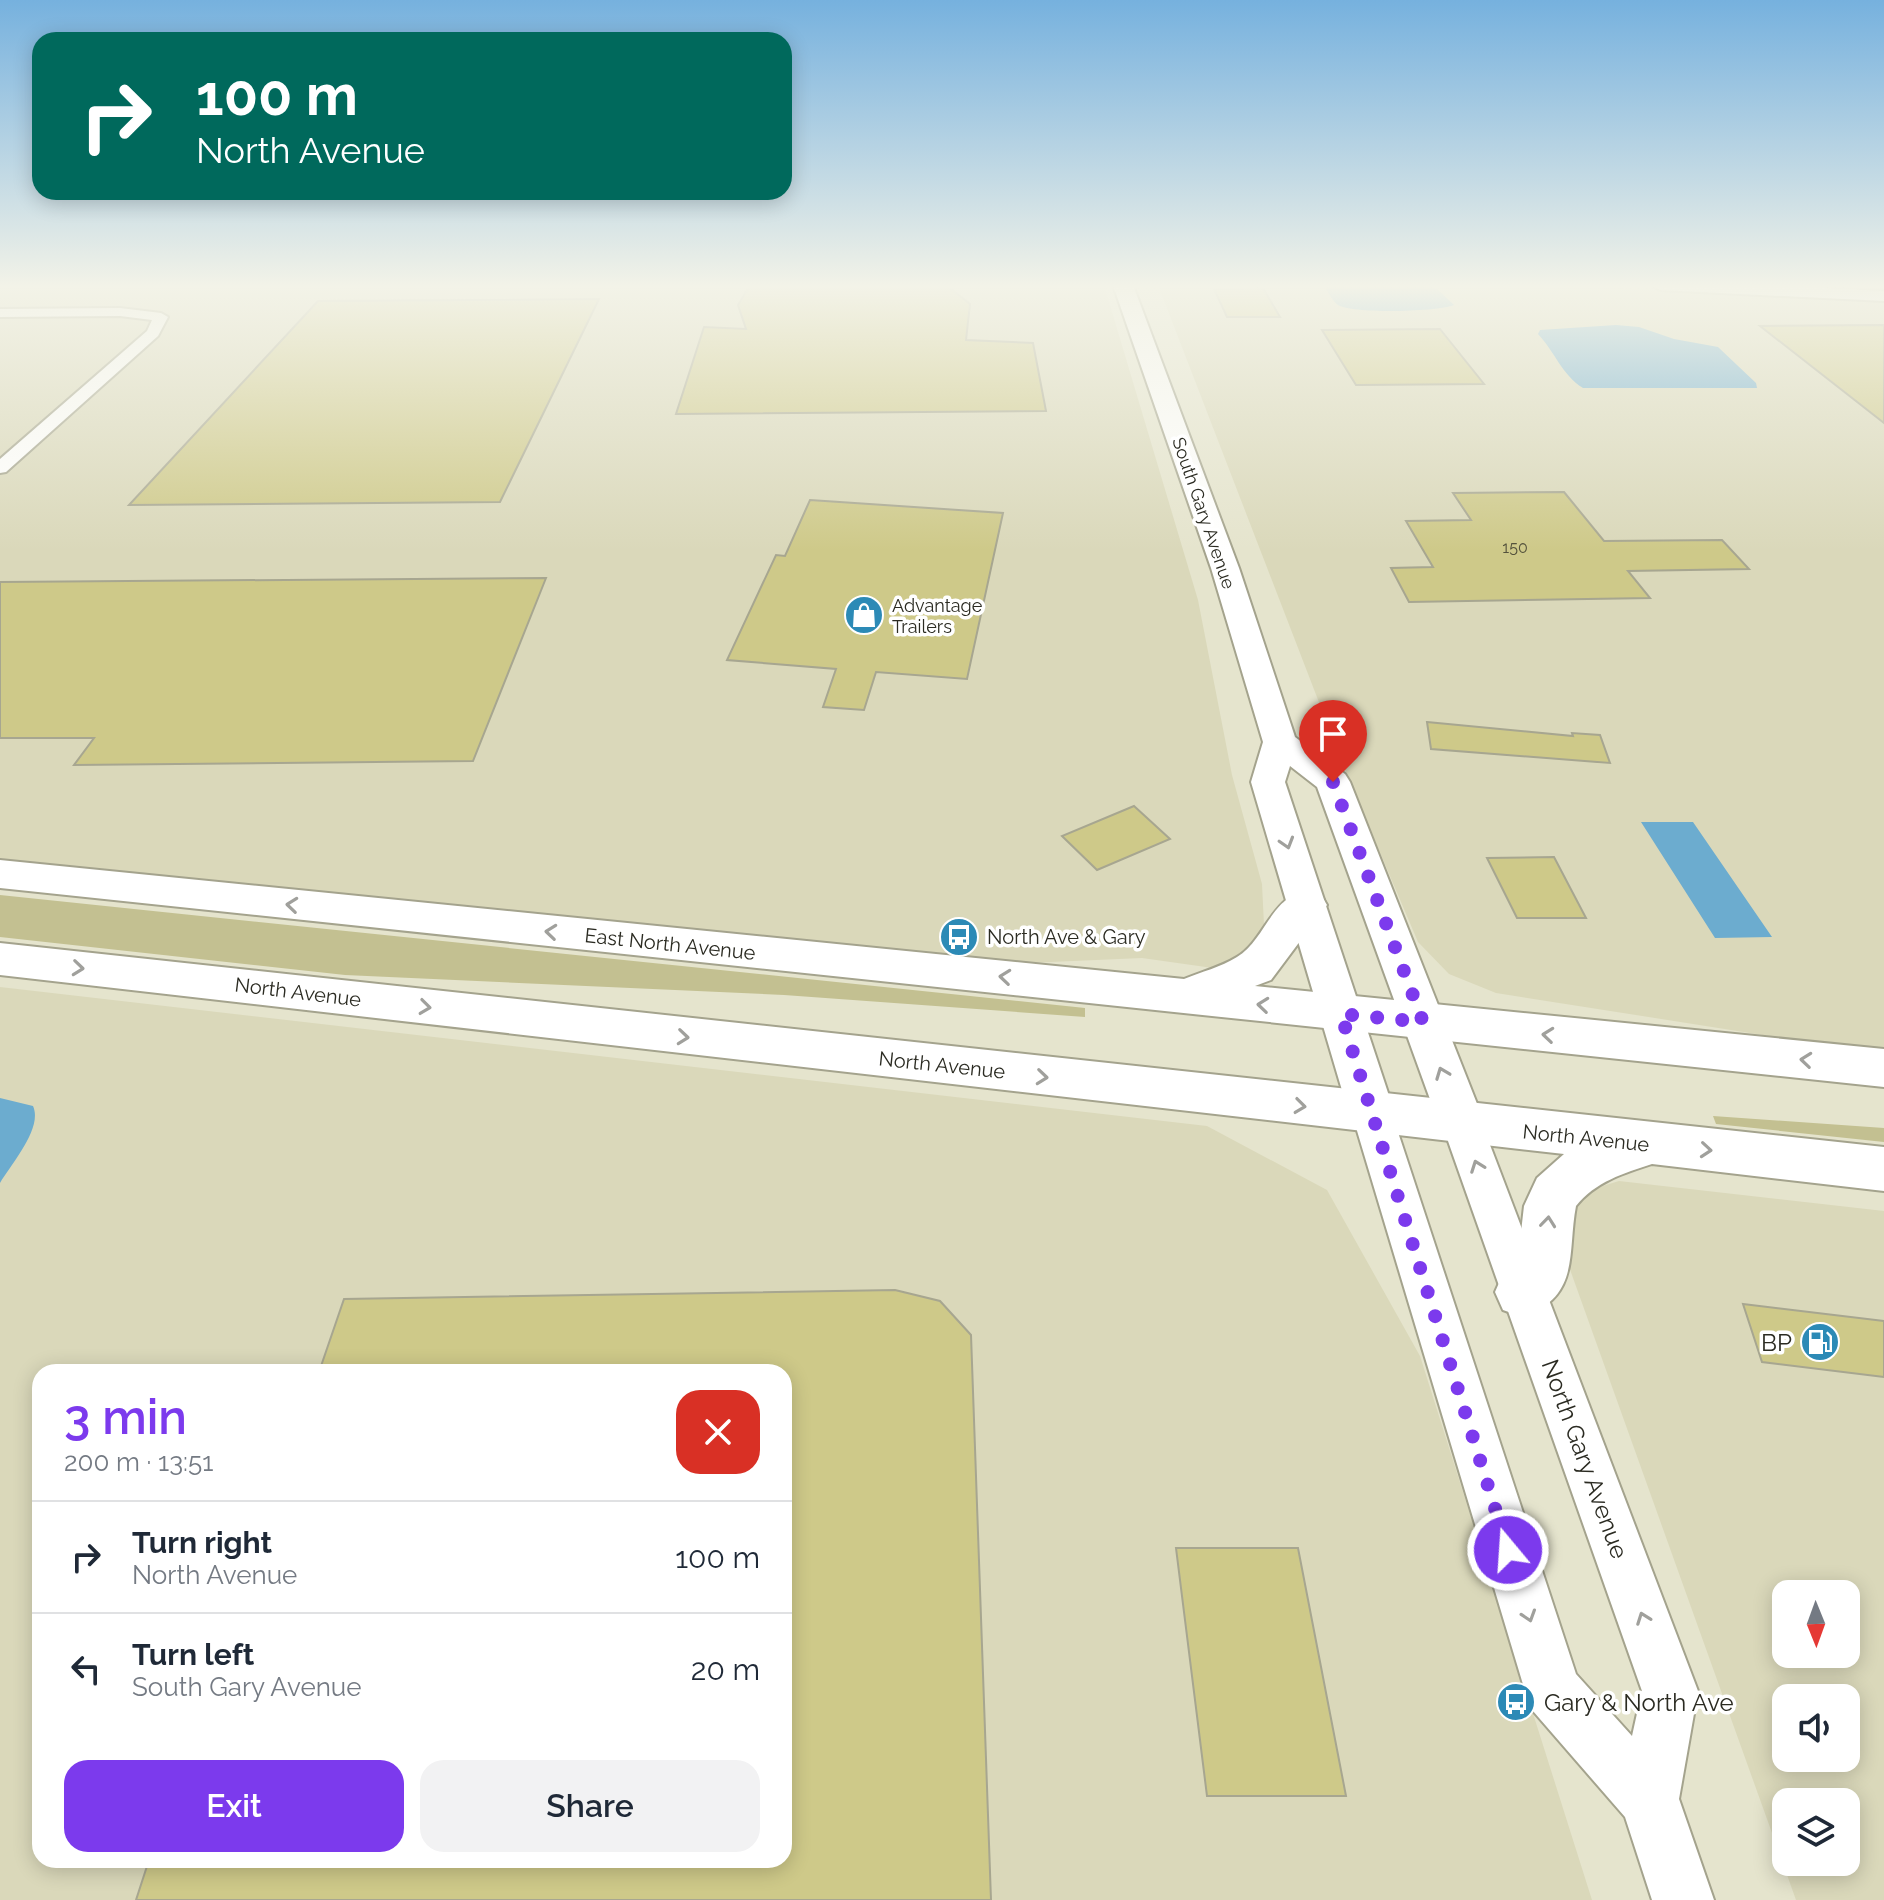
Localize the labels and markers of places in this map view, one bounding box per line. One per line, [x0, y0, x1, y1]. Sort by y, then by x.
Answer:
shop icon: Advantage Trailers [843, 594, 885, 636]
place label: Advantage Trailers [892, 595, 983, 637]
pin [1299, 700, 1367, 782]
bus stop icon: North Ave & Gary [938, 916, 980, 958]
place label: North Ave & Gary [987, 925, 1146, 949]
fuel station icon: BP [1799, 1321, 1841, 1363]
place label: BP [1761, 1328, 1792, 1357]
bus stop icon: Gary & North Ave [1495, 1681, 1537, 1723]
place label: Gary & North Ave [1544, 1688, 1734, 1717]

